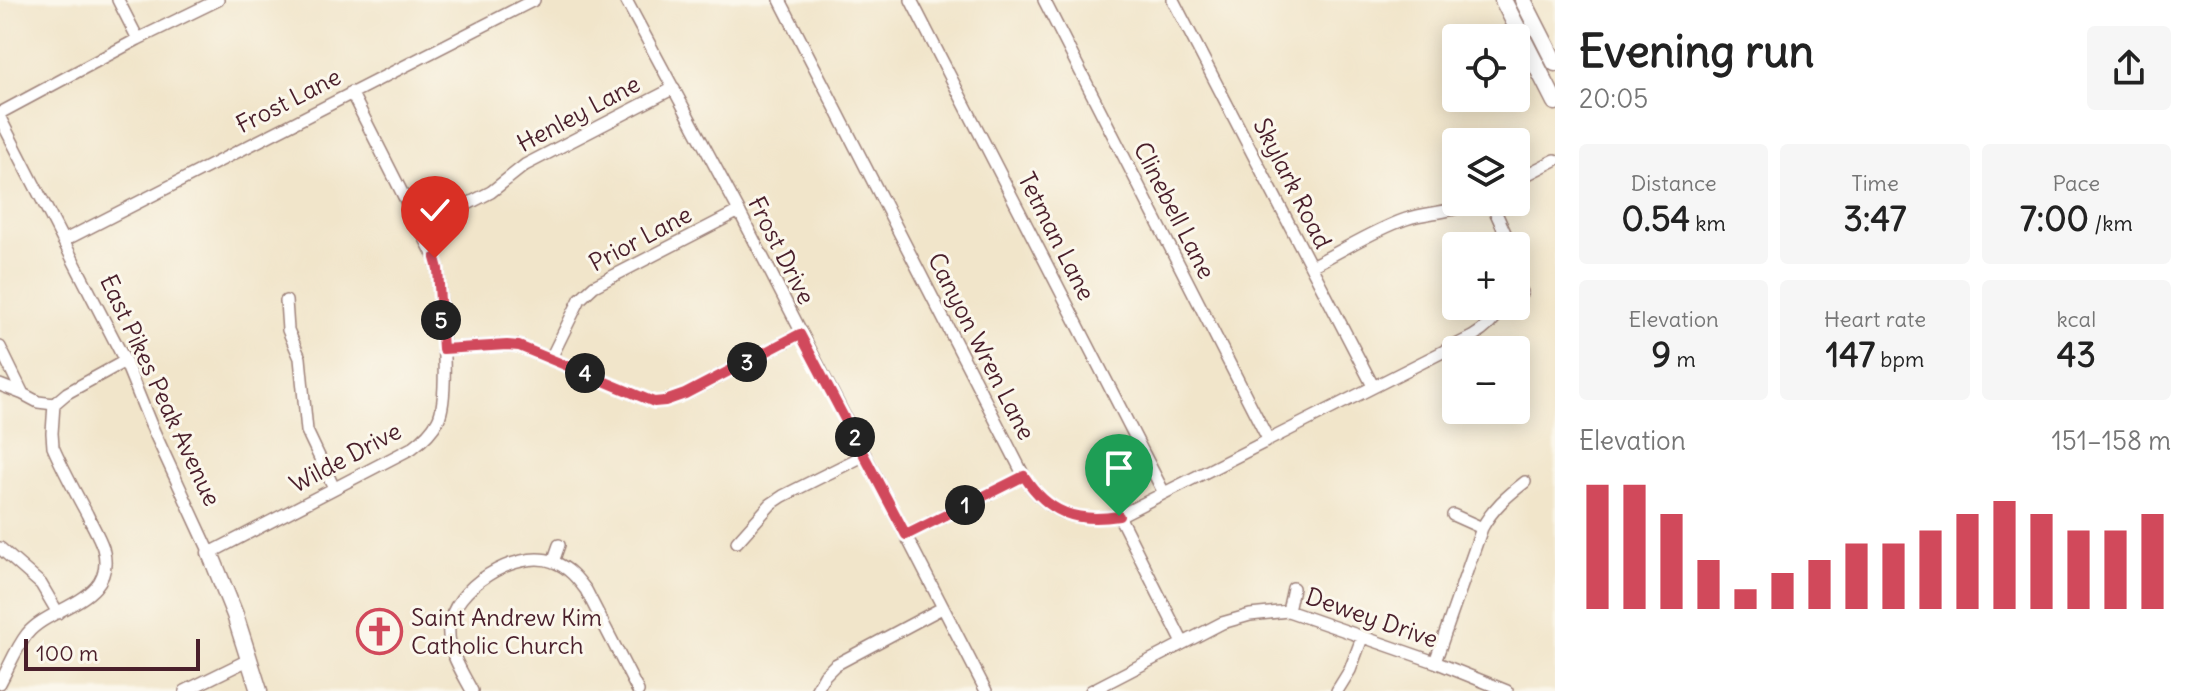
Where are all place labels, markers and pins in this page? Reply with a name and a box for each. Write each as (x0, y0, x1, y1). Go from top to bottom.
pin (401, 176, 469, 258)
pin: 5 (421, 300, 461, 340)
pin: 3 (727, 342, 767, 382)
pin: 4 (565, 353, 605, 393)
pin: 2 (835, 417, 875, 457)
pin (1085, 434, 1153, 516)
pin: 1 (945, 485, 985, 525)
place label: Saint Andrew Kim Catholic Church (411, 602, 602, 660)
church icon: Saint Andrew Kim Catholic Church (356, 607, 404, 655)

